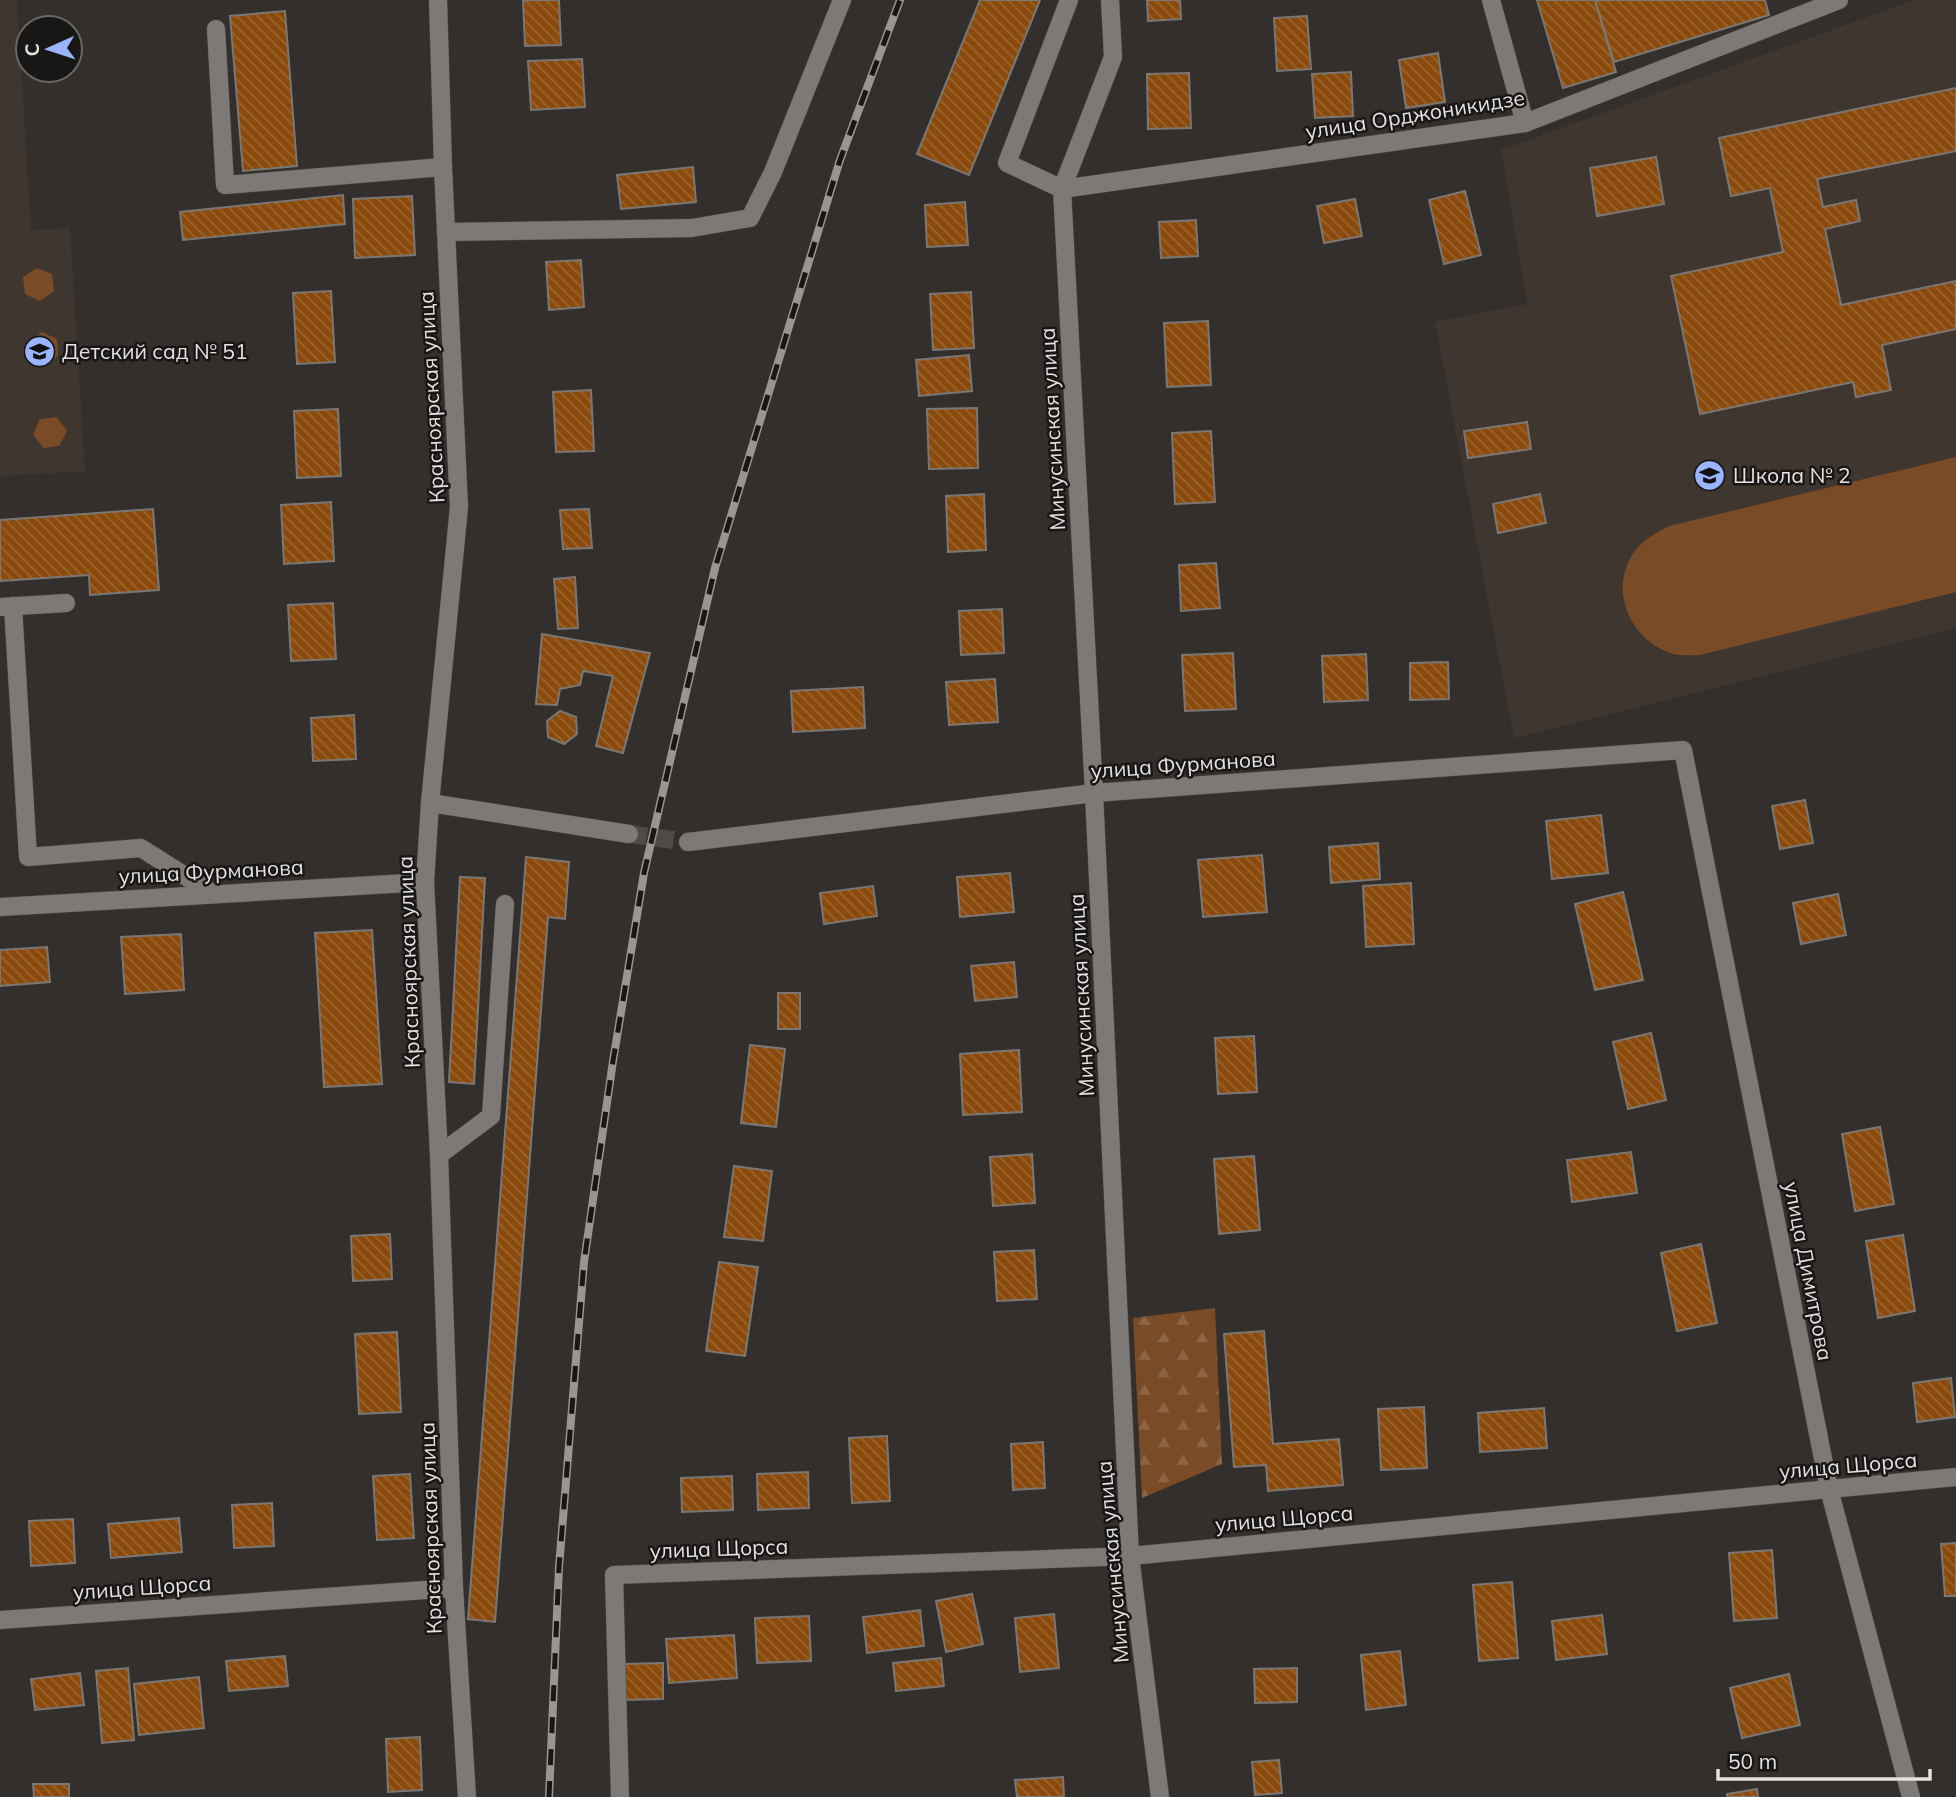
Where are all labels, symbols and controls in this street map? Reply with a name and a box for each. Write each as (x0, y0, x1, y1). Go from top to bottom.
north arrow (14, 14, 84, 84)
text: С (20, 43, 44, 57)
street label: улица Орджоникидзе (1304, 84, 1526, 144)
street label: Красноярская улица (412, 290, 450, 504)
street label: Минусинская улица (1034, 327, 1070, 531)
school or university icon: Детский сад № 51 (22, 334, 56, 368)
place label: Детский сад № 51 (62, 338, 248, 364)
school or university icon: Школа № 2 (1693, 458, 1727, 492)
place label: Школа № 2 (1733, 462, 1851, 488)
street label: улица Фурманова (1090, 745, 1276, 783)
street label: улица Фурманова (118, 853, 304, 889)
street label: Красноярская улица (391, 856, 425, 1068)
street label: Минусинская улица (1063, 893, 1099, 1097)
street label: улица Димитрова (1779, 1179, 1839, 1363)
street label: Красноярская улица (413, 1422, 447, 1634)
street label: улица Щорса (1778, 1446, 1918, 1484)
street label: Минусинская улица (1090, 1460, 1134, 1664)
street label: улица Щорса (1214, 1499, 1354, 1537)
street label: улица Щорса (649, 1533, 789, 1563)
street label: улица Щорса (72, 1569, 212, 1605)
scale bar (1718, 1738, 1930, 1782)
text: 50 m (1728, 1748, 1777, 1774)

